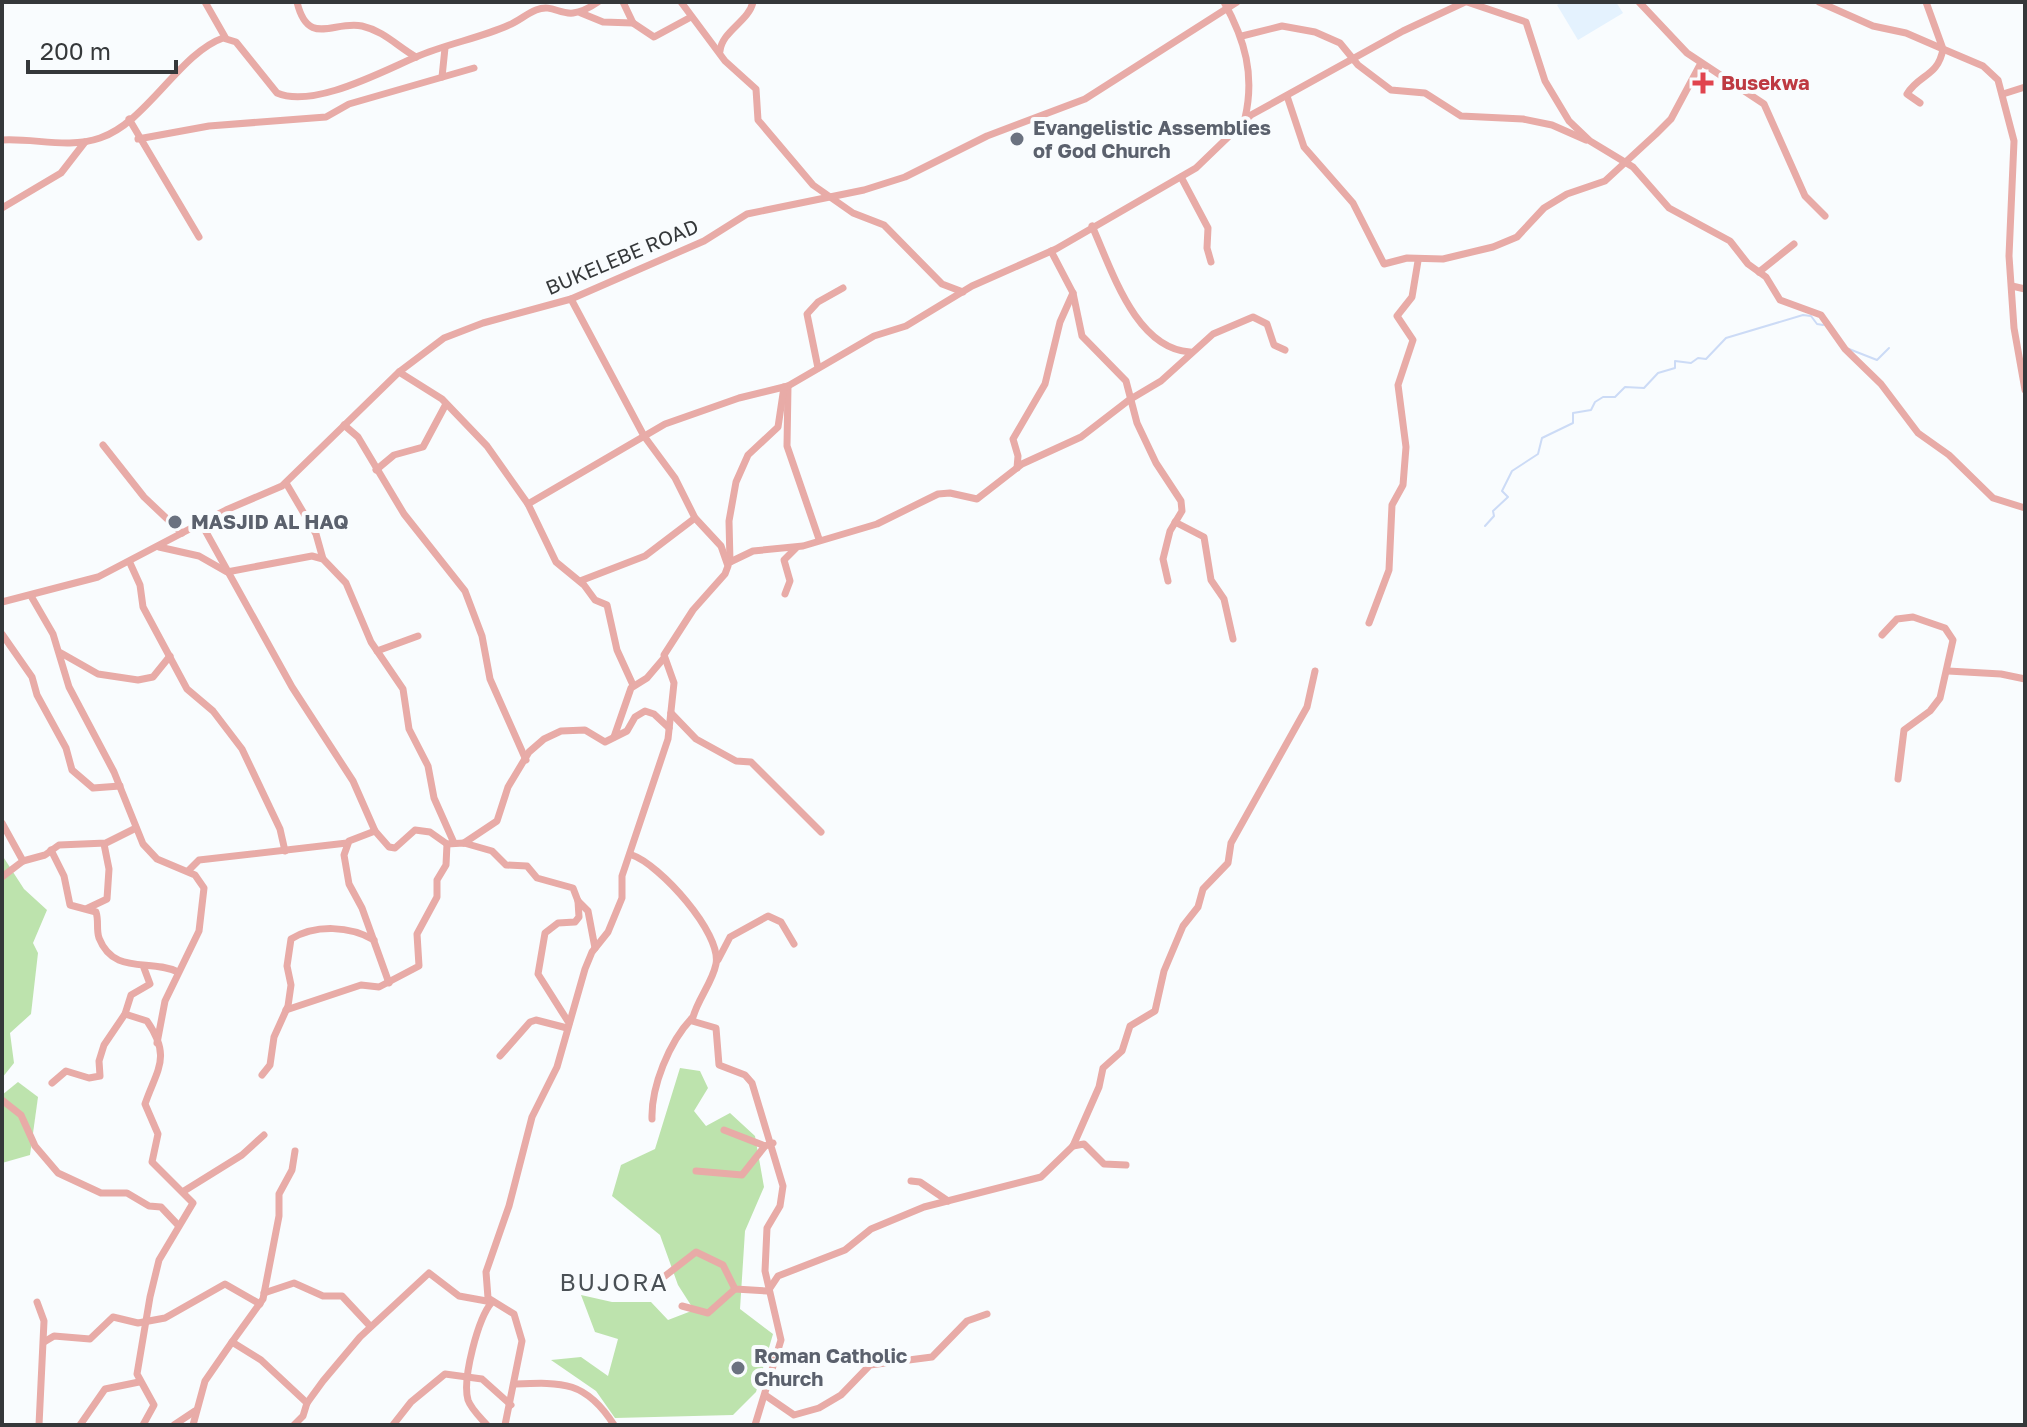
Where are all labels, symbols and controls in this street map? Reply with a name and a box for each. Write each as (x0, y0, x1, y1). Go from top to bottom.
scale bar (28, 24, 176, 74)
text: 200 m (40, 36, 111, 65)
place label: Busekwa (1721, 70, 1810, 94)
marker: Busekwa (1692, 72, 1714, 94)
place label: Evangelistic Assemblies of God Church (1033, 115, 1271, 162)
marker: Evangelistic Assemblies of God Church (1008, 130, 1026, 148)
street label: BUKELEBE ROAD (542, 213, 702, 299)
place label: MASJID AL HAQ (191, 509, 349, 533)
marker: MASJID AL HAQ (166, 513, 184, 531)
district label: BUJORA (559, 1267, 669, 1296)
place label: Roman Catholic Church (754, 1343, 907, 1390)
marker: Roman Catholic Church (729, 1359, 747, 1377)

